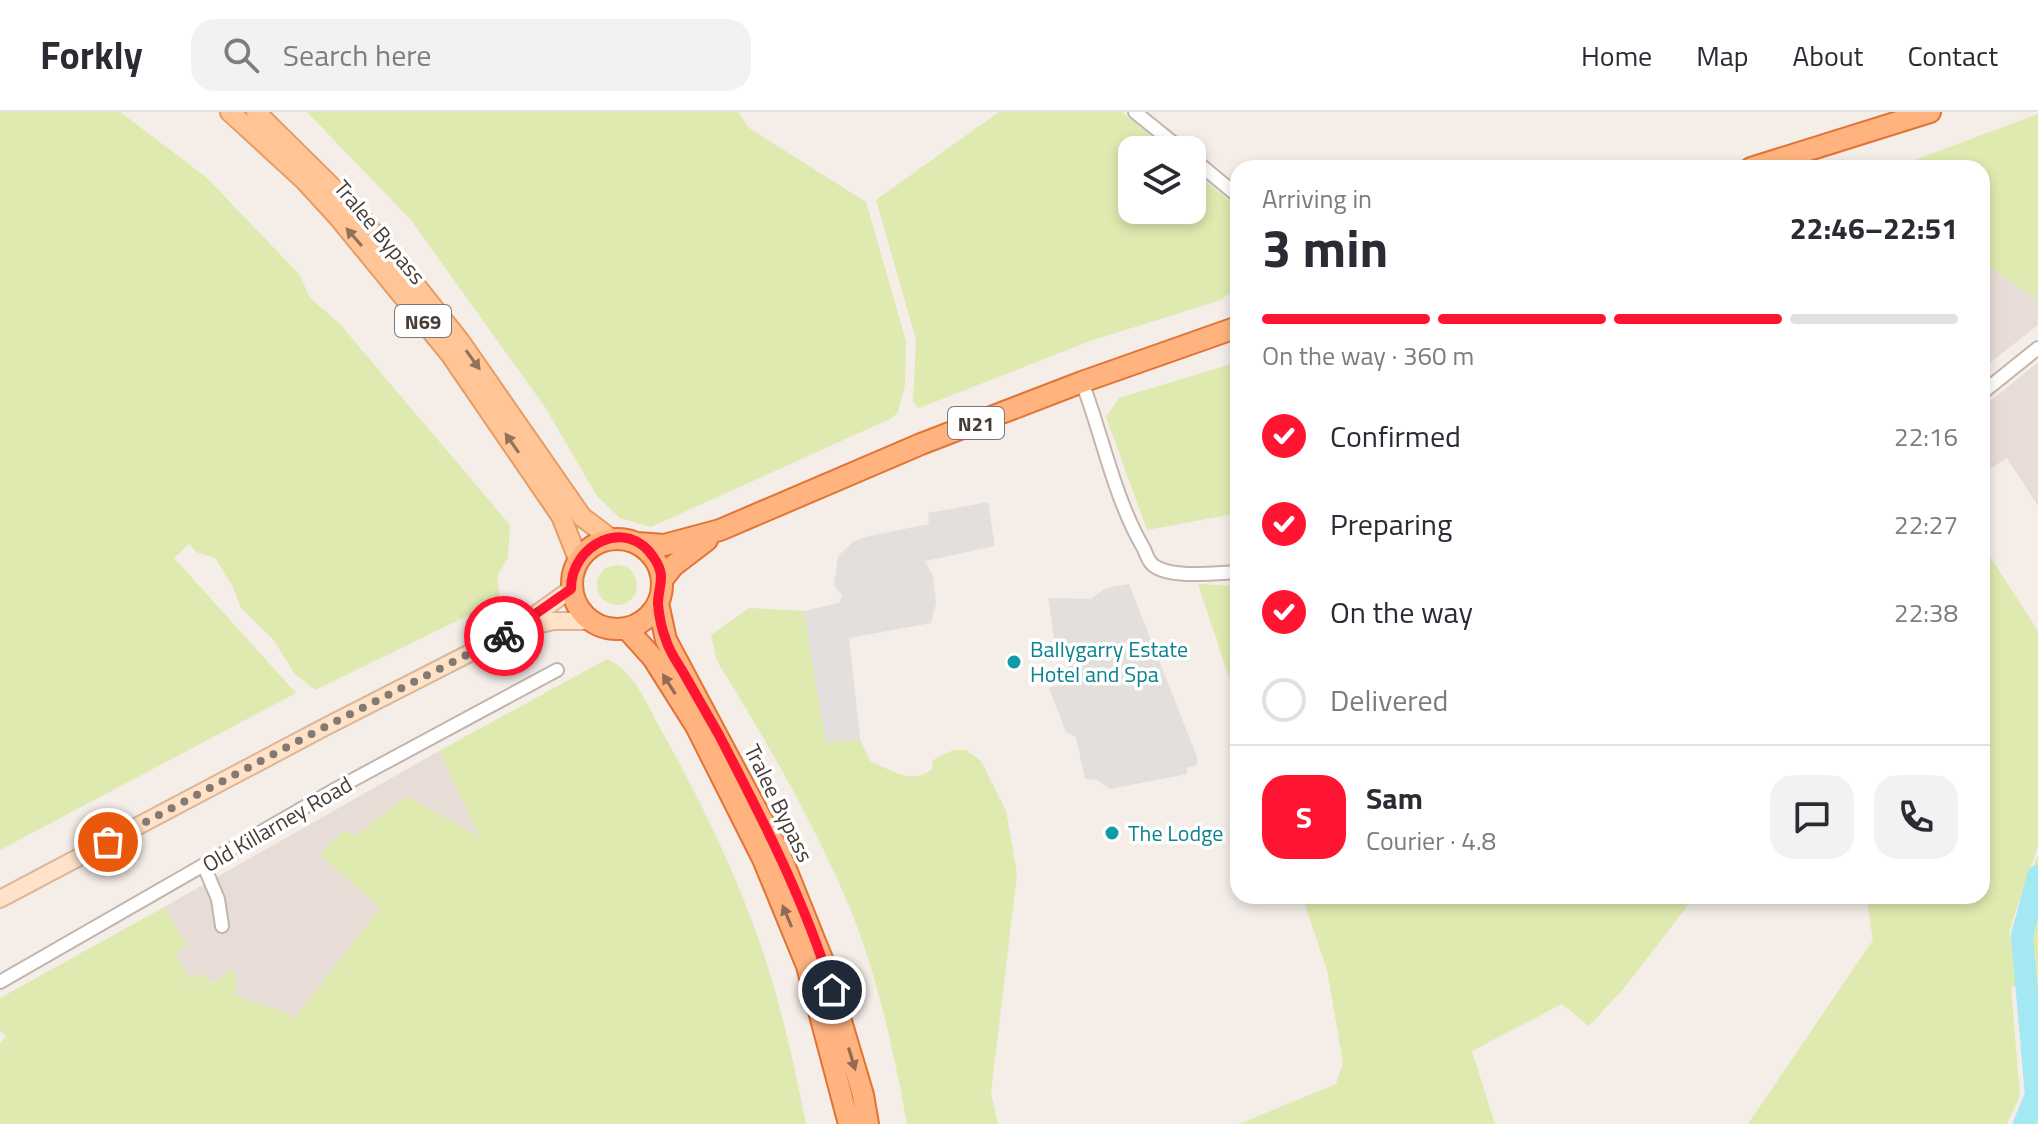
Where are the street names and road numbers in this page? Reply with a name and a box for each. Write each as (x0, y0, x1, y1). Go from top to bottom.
street label: Tralee Bypass (326, 172, 434, 292)
road number: N69 (395, 305, 451, 337)
road number: N21 (948, 407, 1004, 439)
street label: Tralee Bypass (736, 738, 822, 868)
street label: Old Killarney Road (196, 767, 358, 881)

